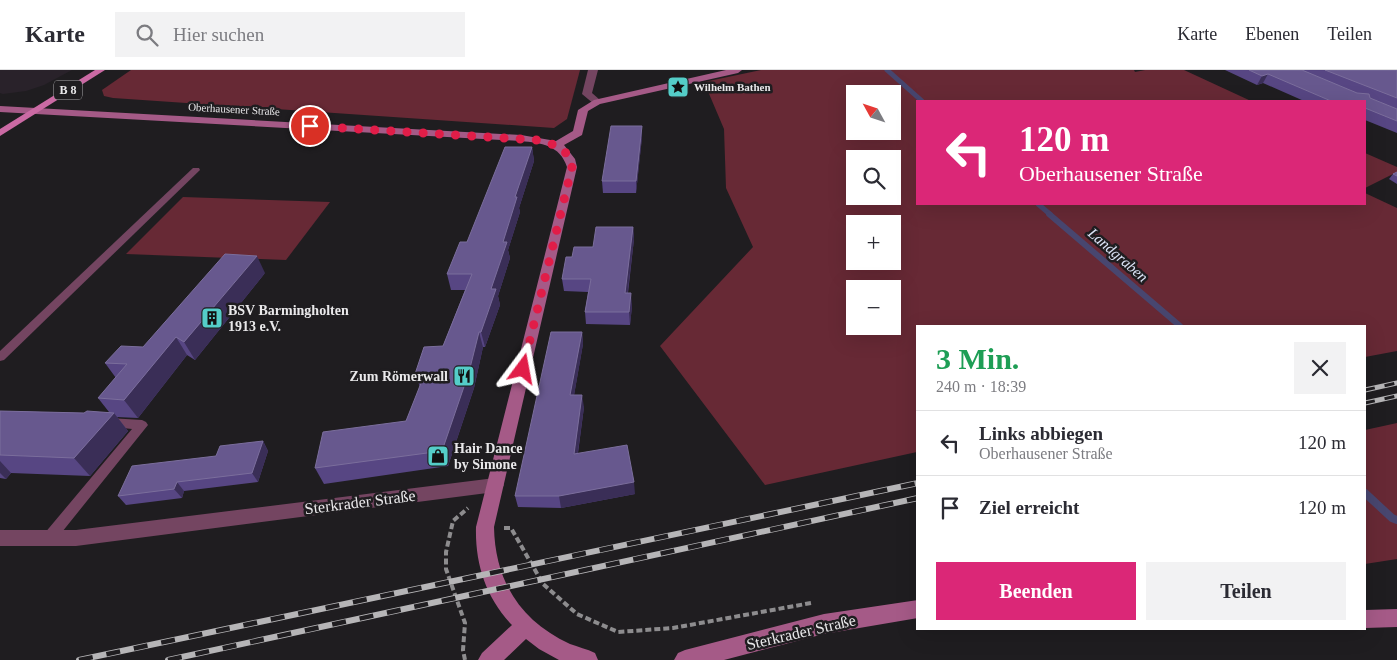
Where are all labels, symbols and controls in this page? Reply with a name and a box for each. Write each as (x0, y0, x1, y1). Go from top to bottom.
search box (115, 12, 465, 57)
text: Karte (25, 21, 85, 47)
icon: search (133, 21, 161, 49)
text: Hier suchen (173, 24, 264, 45)
text: Karte (1177, 24, 1217, 44)
text: Ebenen (1245, 24, 1299, 44)
text: Teilen (1327, 24, 1372, 44)
place icon: Wilhelm Bathen (666, 75, 690, 99)
road number: B 8 (54, 80, 82, 100)
place label: Wilhelm Bathen (694, 81, 771, 93)
north arrow (846, 85, 901, 140)
map controls (846, 85, 901, 335)
street label: Oberhausener Straße (188, 101, 280, 117)
pin (289, 105, 331, 147)
icon: arrive (296, 112, 324, 140)
icon: left (936, 120, 1001, 185)
text: 120 m (1019, 120, 1109, 159)
button: search (846, 150, 901, 205)
text: Oberhausener Straße (1019, 161, 1203, 186)
button: + (846, 215, 901, 270)
water label: Landgraben (1084, 224, 1151, 285)
button: − (846, 280, 901, 335)
place label: BSV Barmingholten 1913 e.V. (228, 303, 349, 334)
building icon: BSV Barmingholten 1913 e.V. (200, 306, 224, 330)
position arrow (496, 342, 548, 394)
text: 3 Min. (936, 342, 1019, 375)
button: close (1294, 342, 1346, 394)
restaurant icon: Zum Römerwall (452, 364, 476, 388)
place label: Zum Römerwall (350, 369, 448, 384)
text: 240 m · 18:39 (936, 378, 1026, 395)
text: Links abbiegen (979, 423, 1103, 444)
icon: left (936, 429, 964, 457)
text: 120 m (1298, 432, 1346, 453)
place label: Hair Dance by Simone (454, 441, 523, 472)
shop icon: Hair Dance by Simone (426, 444, 450, 468)
text: Oberhausener Straße (979, 445, 1113, 462)
street label: Sterkrader Straße (304, 487, 416, 517)
icon: arrive (936, 494, 964, 522)
text: Ziel erreicht (979, 497, 1079, 518)
text: 120 m (1298, 497, 1346, 518)
button: Beenden (936, 562, 1136, 620)
button: Teilen (1146, 562, 1346, 620)
street label: Sterkrader Straße (745, 611, 857, 653)

